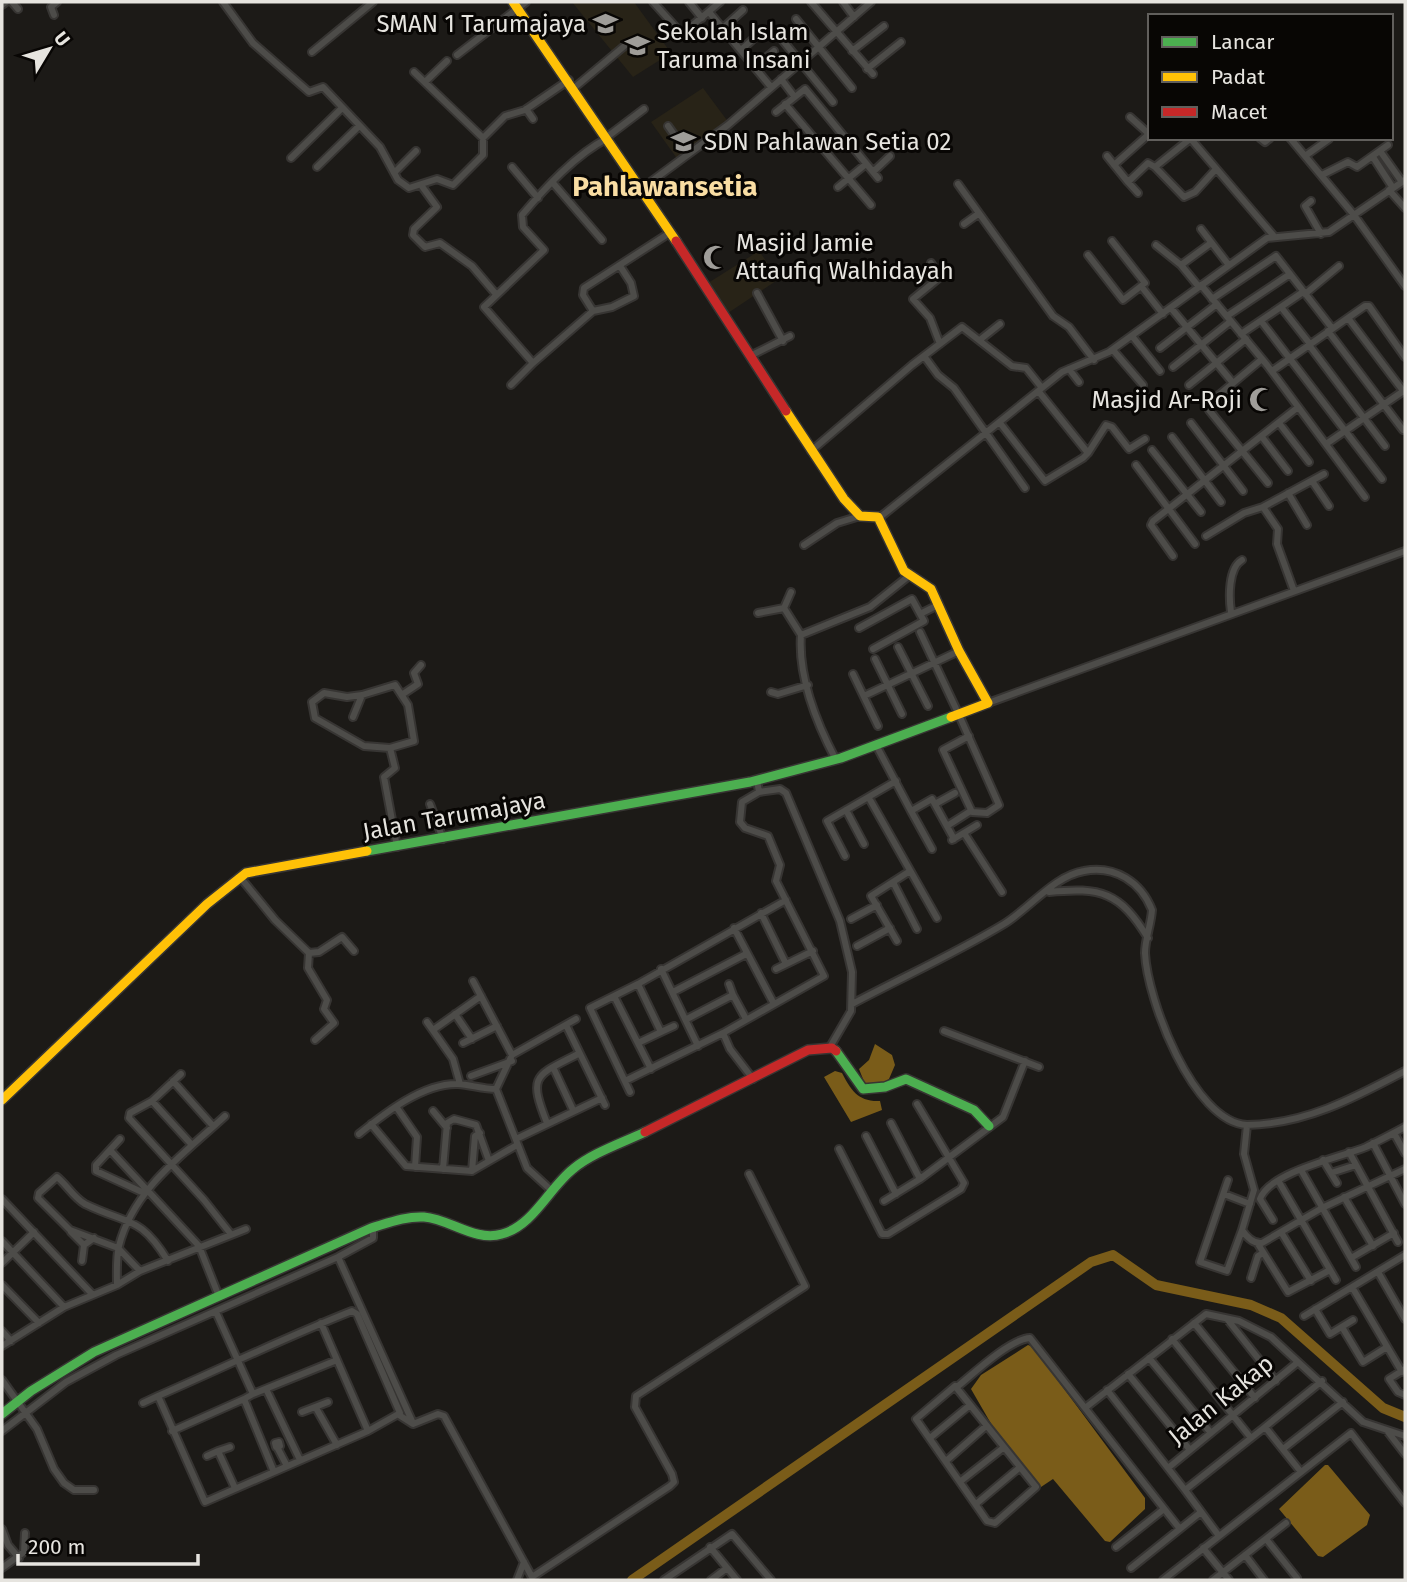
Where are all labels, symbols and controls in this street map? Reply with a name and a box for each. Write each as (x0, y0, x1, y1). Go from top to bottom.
place label: SMAN 1 Tarumajaya (376, 10, 586, 38)
school or university icon: SMAN 1 Tarumajaya (592, 10, 620, 38)
north arrow (14, 14, 84, 84)
legend (1148, 14, 1393, 140)
place label: Sekolah Islam Taruma Insani (657, 18, 810, 74)
text: U (49, 27, 75, 51)
text: Lancar (1211, 29, 1274, 55)
school or university icon: Sekolah Islam Taruma Insani (623, 32, 651, 60)
text: Padat (1211, 64, 1265, 90)
text: Macet (1211, 99, 1268, 125)
school or university icon: SDN Pahlawan Setia 02 (670, 128, 698, 156)
place label: SDN Pahlawan Setia 02 (704, 128, 951, 156)
district label: Pahlawansetia (572, 170, 758, 203)
place label: Masjid Jamie Attaufiq Walhidayah (736, 229, 954, 285)
mosque icon: Masjid Jamie Attaufiq Walhidayah (702, 243, 730, 271)
place label: Masjid Ar-Roji (1092, 386, 1242, 414)
mosque icon: Masjid Ar-Roji (1248, 386, 1276, 414)
street label: Jalan Tarumajaya (360, 786, 548, 846)
street label: Jalan Kakap (1163, 1349, 1279, 1451)
scale bar (18, 1522, 198, 1566)
text: 200 m (28, 1534, 85, 1560)

